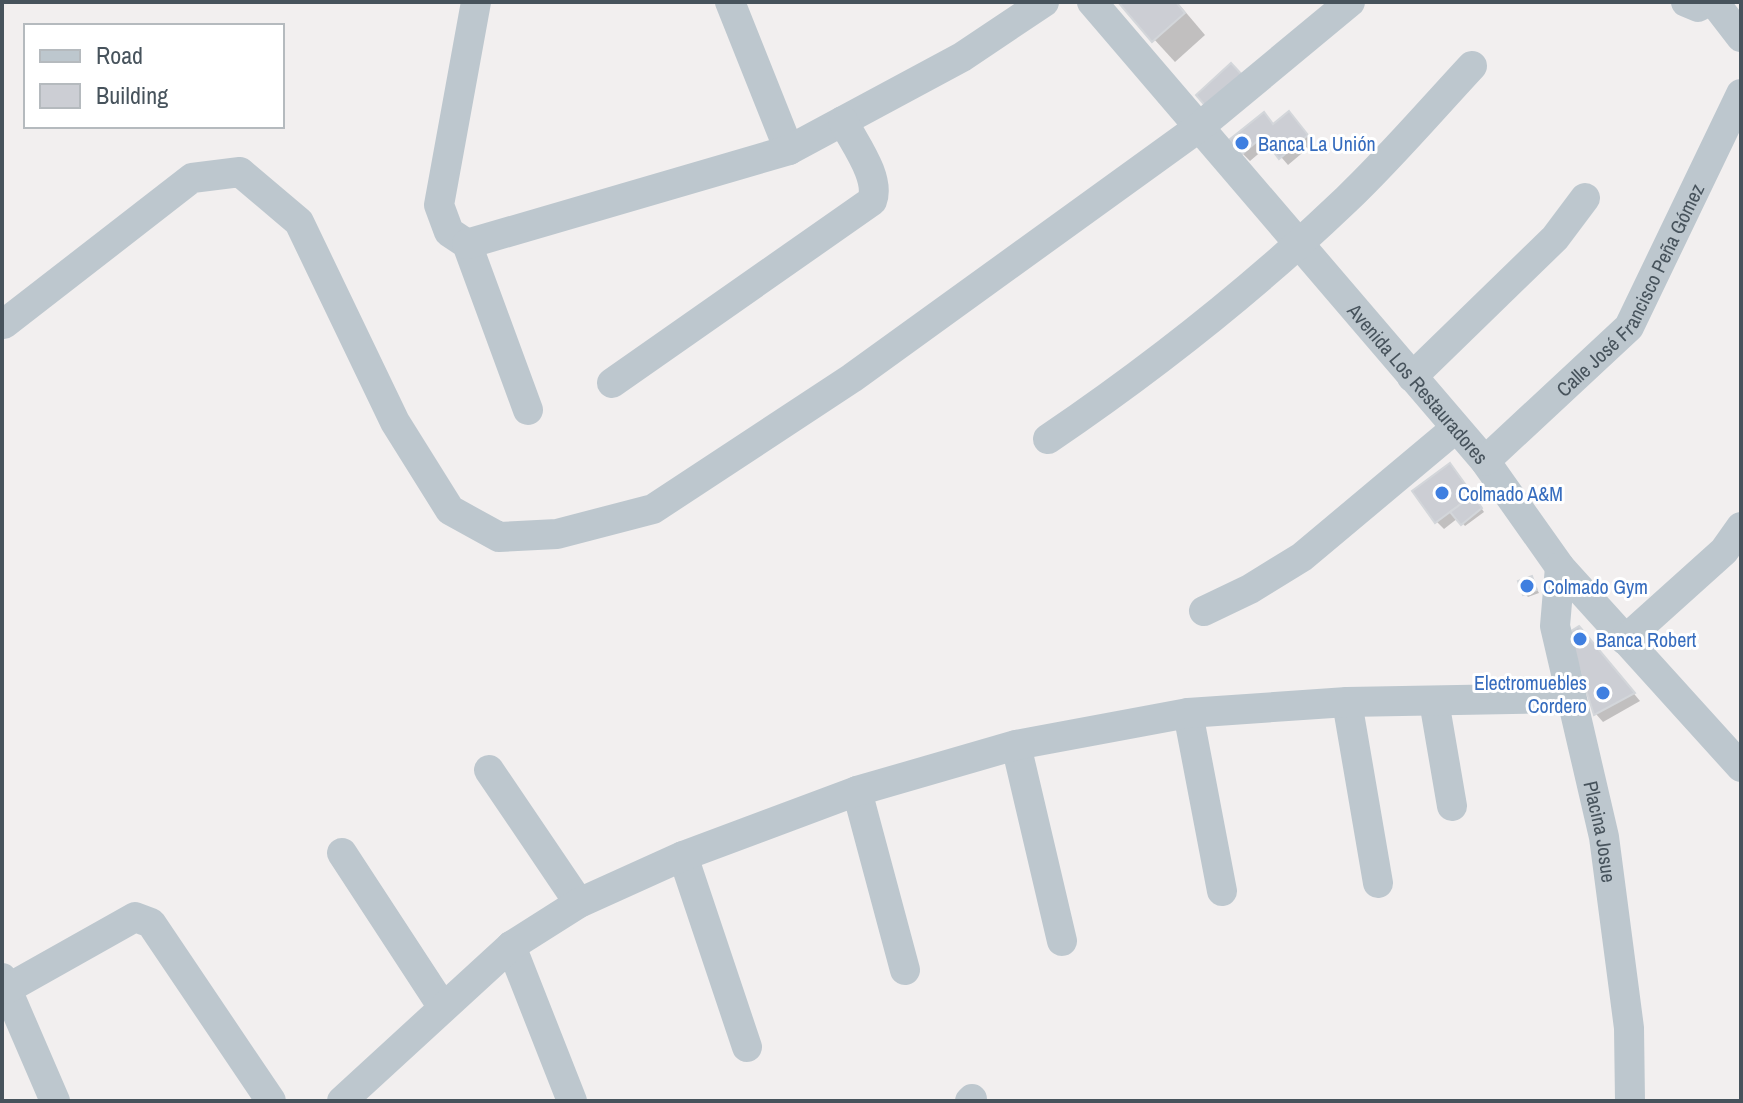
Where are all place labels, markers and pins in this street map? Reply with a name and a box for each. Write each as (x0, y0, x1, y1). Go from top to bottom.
place label: Banca La Unión (1258, 130, 1376, 157)
marker: Banca La Unión (1233, 134, 1251, 152)
place label: Colmado A&M (1458, 480, 1563, 507)
marker: Colmado A&M (1433, 484, 1451, 502)
place label: Colmado Gym (1543, 573, 1648, 600)
marker: Colmado Gym (1518, 577, 1536, 595)
place label: Banca Robert (1596, 626, 1697, 653)
marker: Banca Robert (1571, 630, 1589, 648)
place label: Electromuebles Cordero (1474, 669, 1587, 719)
marker: Electromuebles Cordero (1594, 684, 1612, 702)

